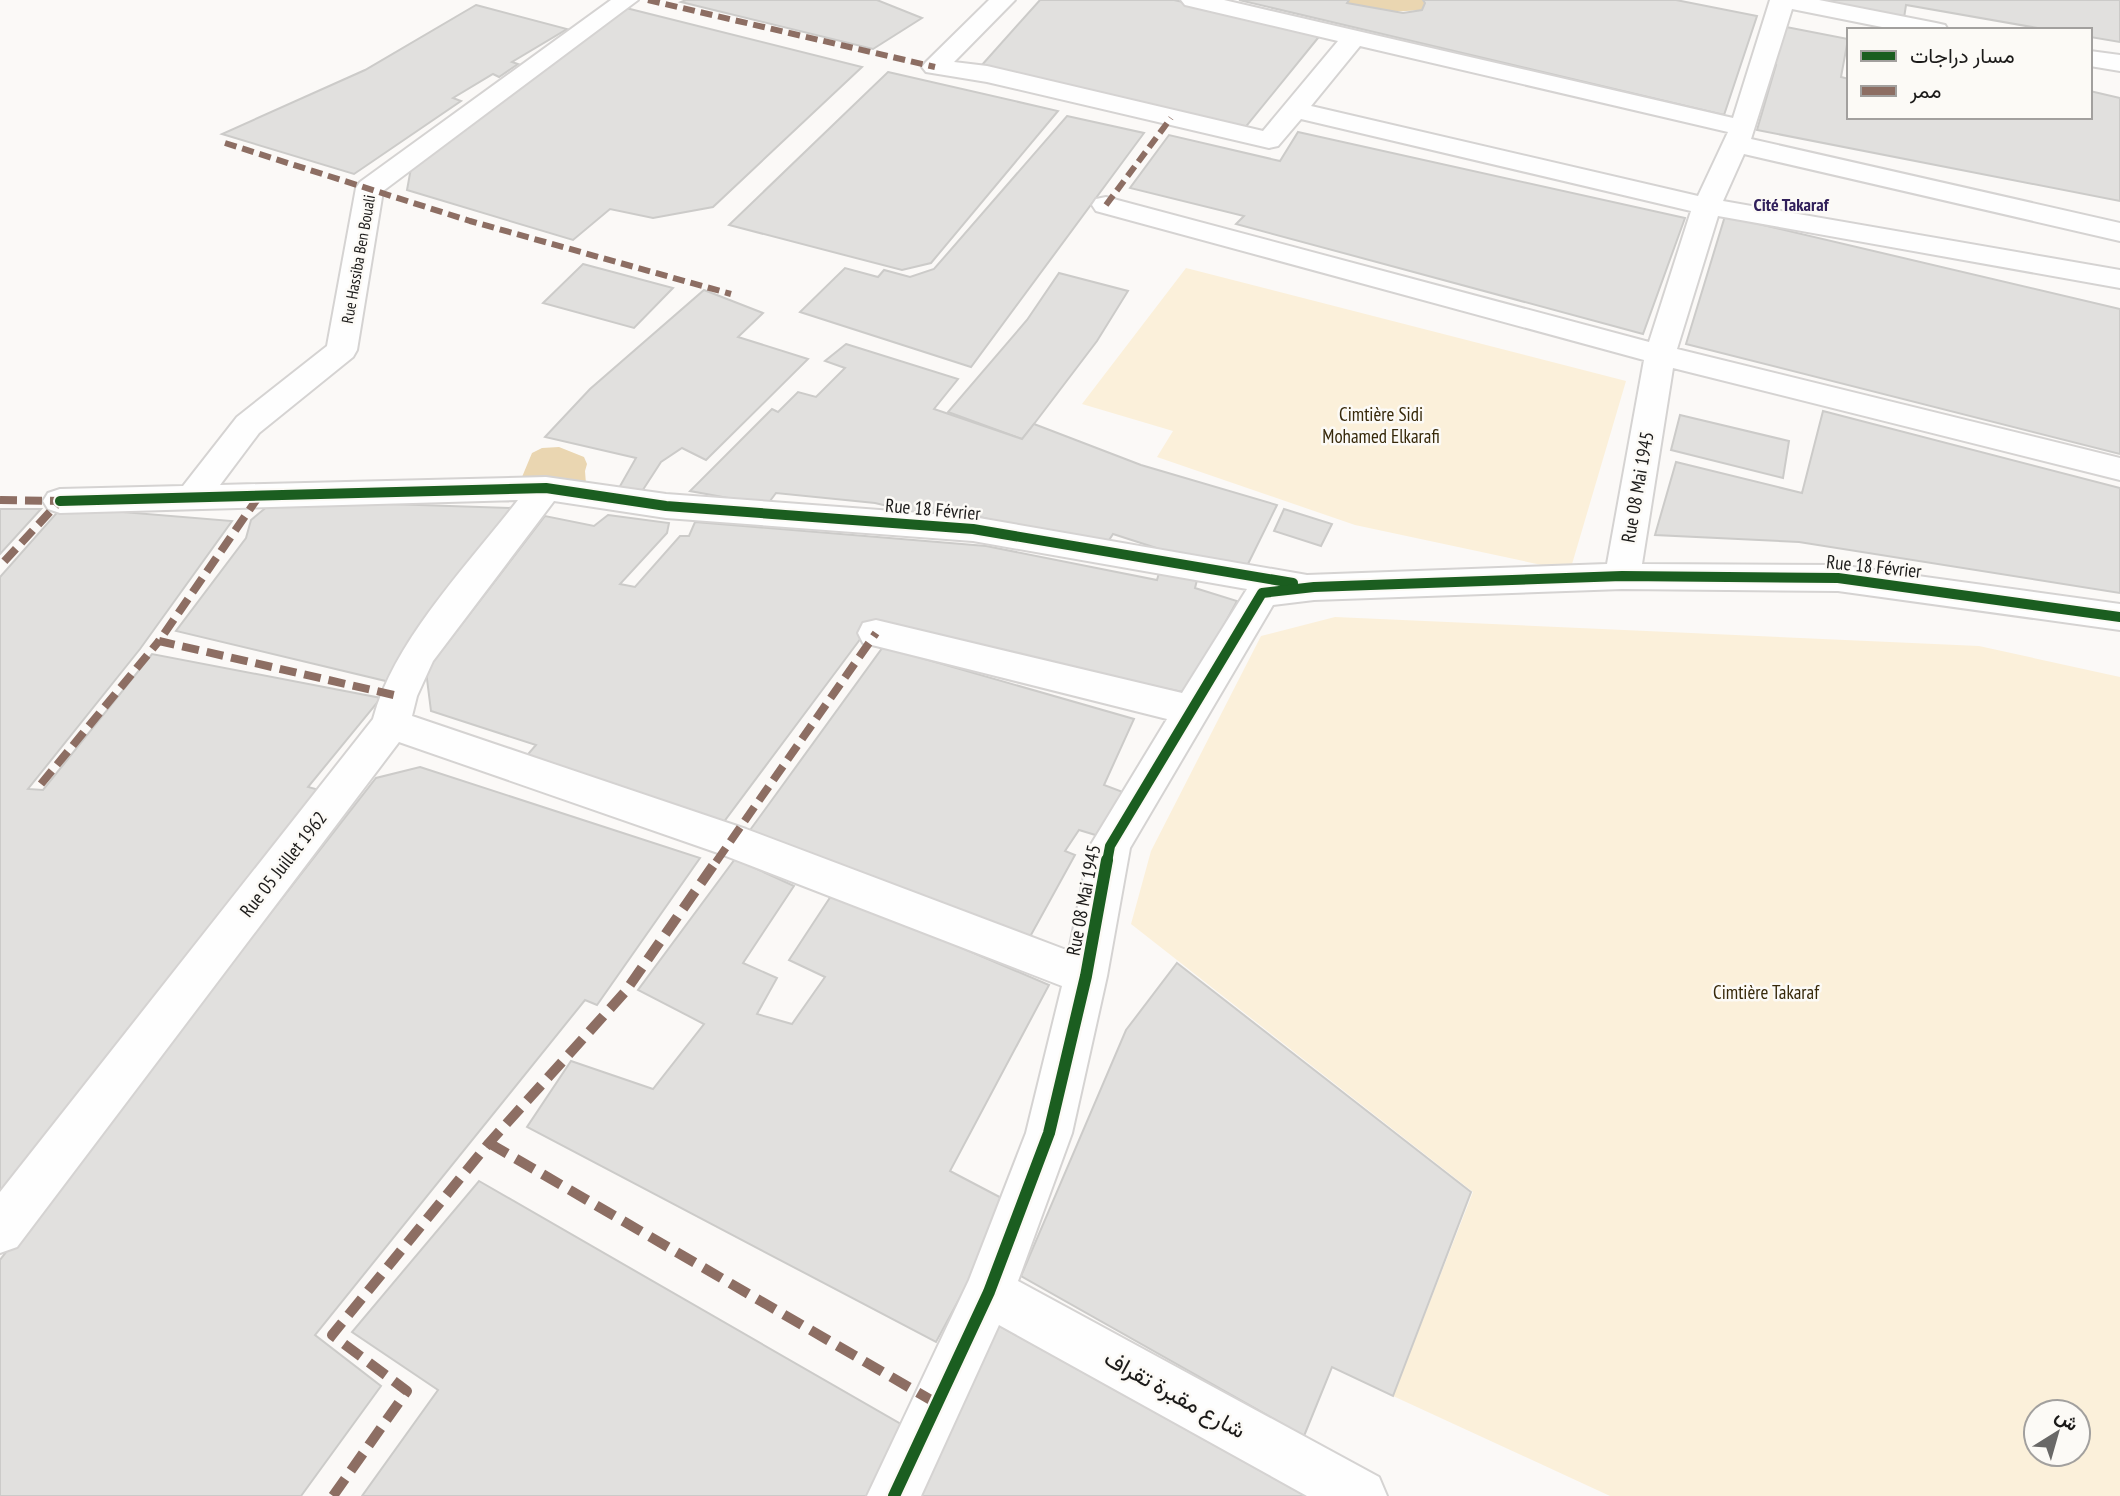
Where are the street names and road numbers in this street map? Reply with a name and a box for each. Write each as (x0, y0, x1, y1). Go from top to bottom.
street label: Rue Hassiba Ben Bouali (337, 193, 379, 325)
street label: Rue 08 Mai 1945 (1615, 430, 1659, 544)
street label: Rue 18 Février (884, 493, 982, 525)
street label: Rue 18 Février (1825, 549, 1924, 583)
street label: Rue 05 Juillet 1962 (234, 806, 332, 922)
street label: Rue 08 Mai 1945 (1060, 843, 1106, 957)
street label: شارع مقبرة تقراف (1099, 1343, 1251, 1446)

